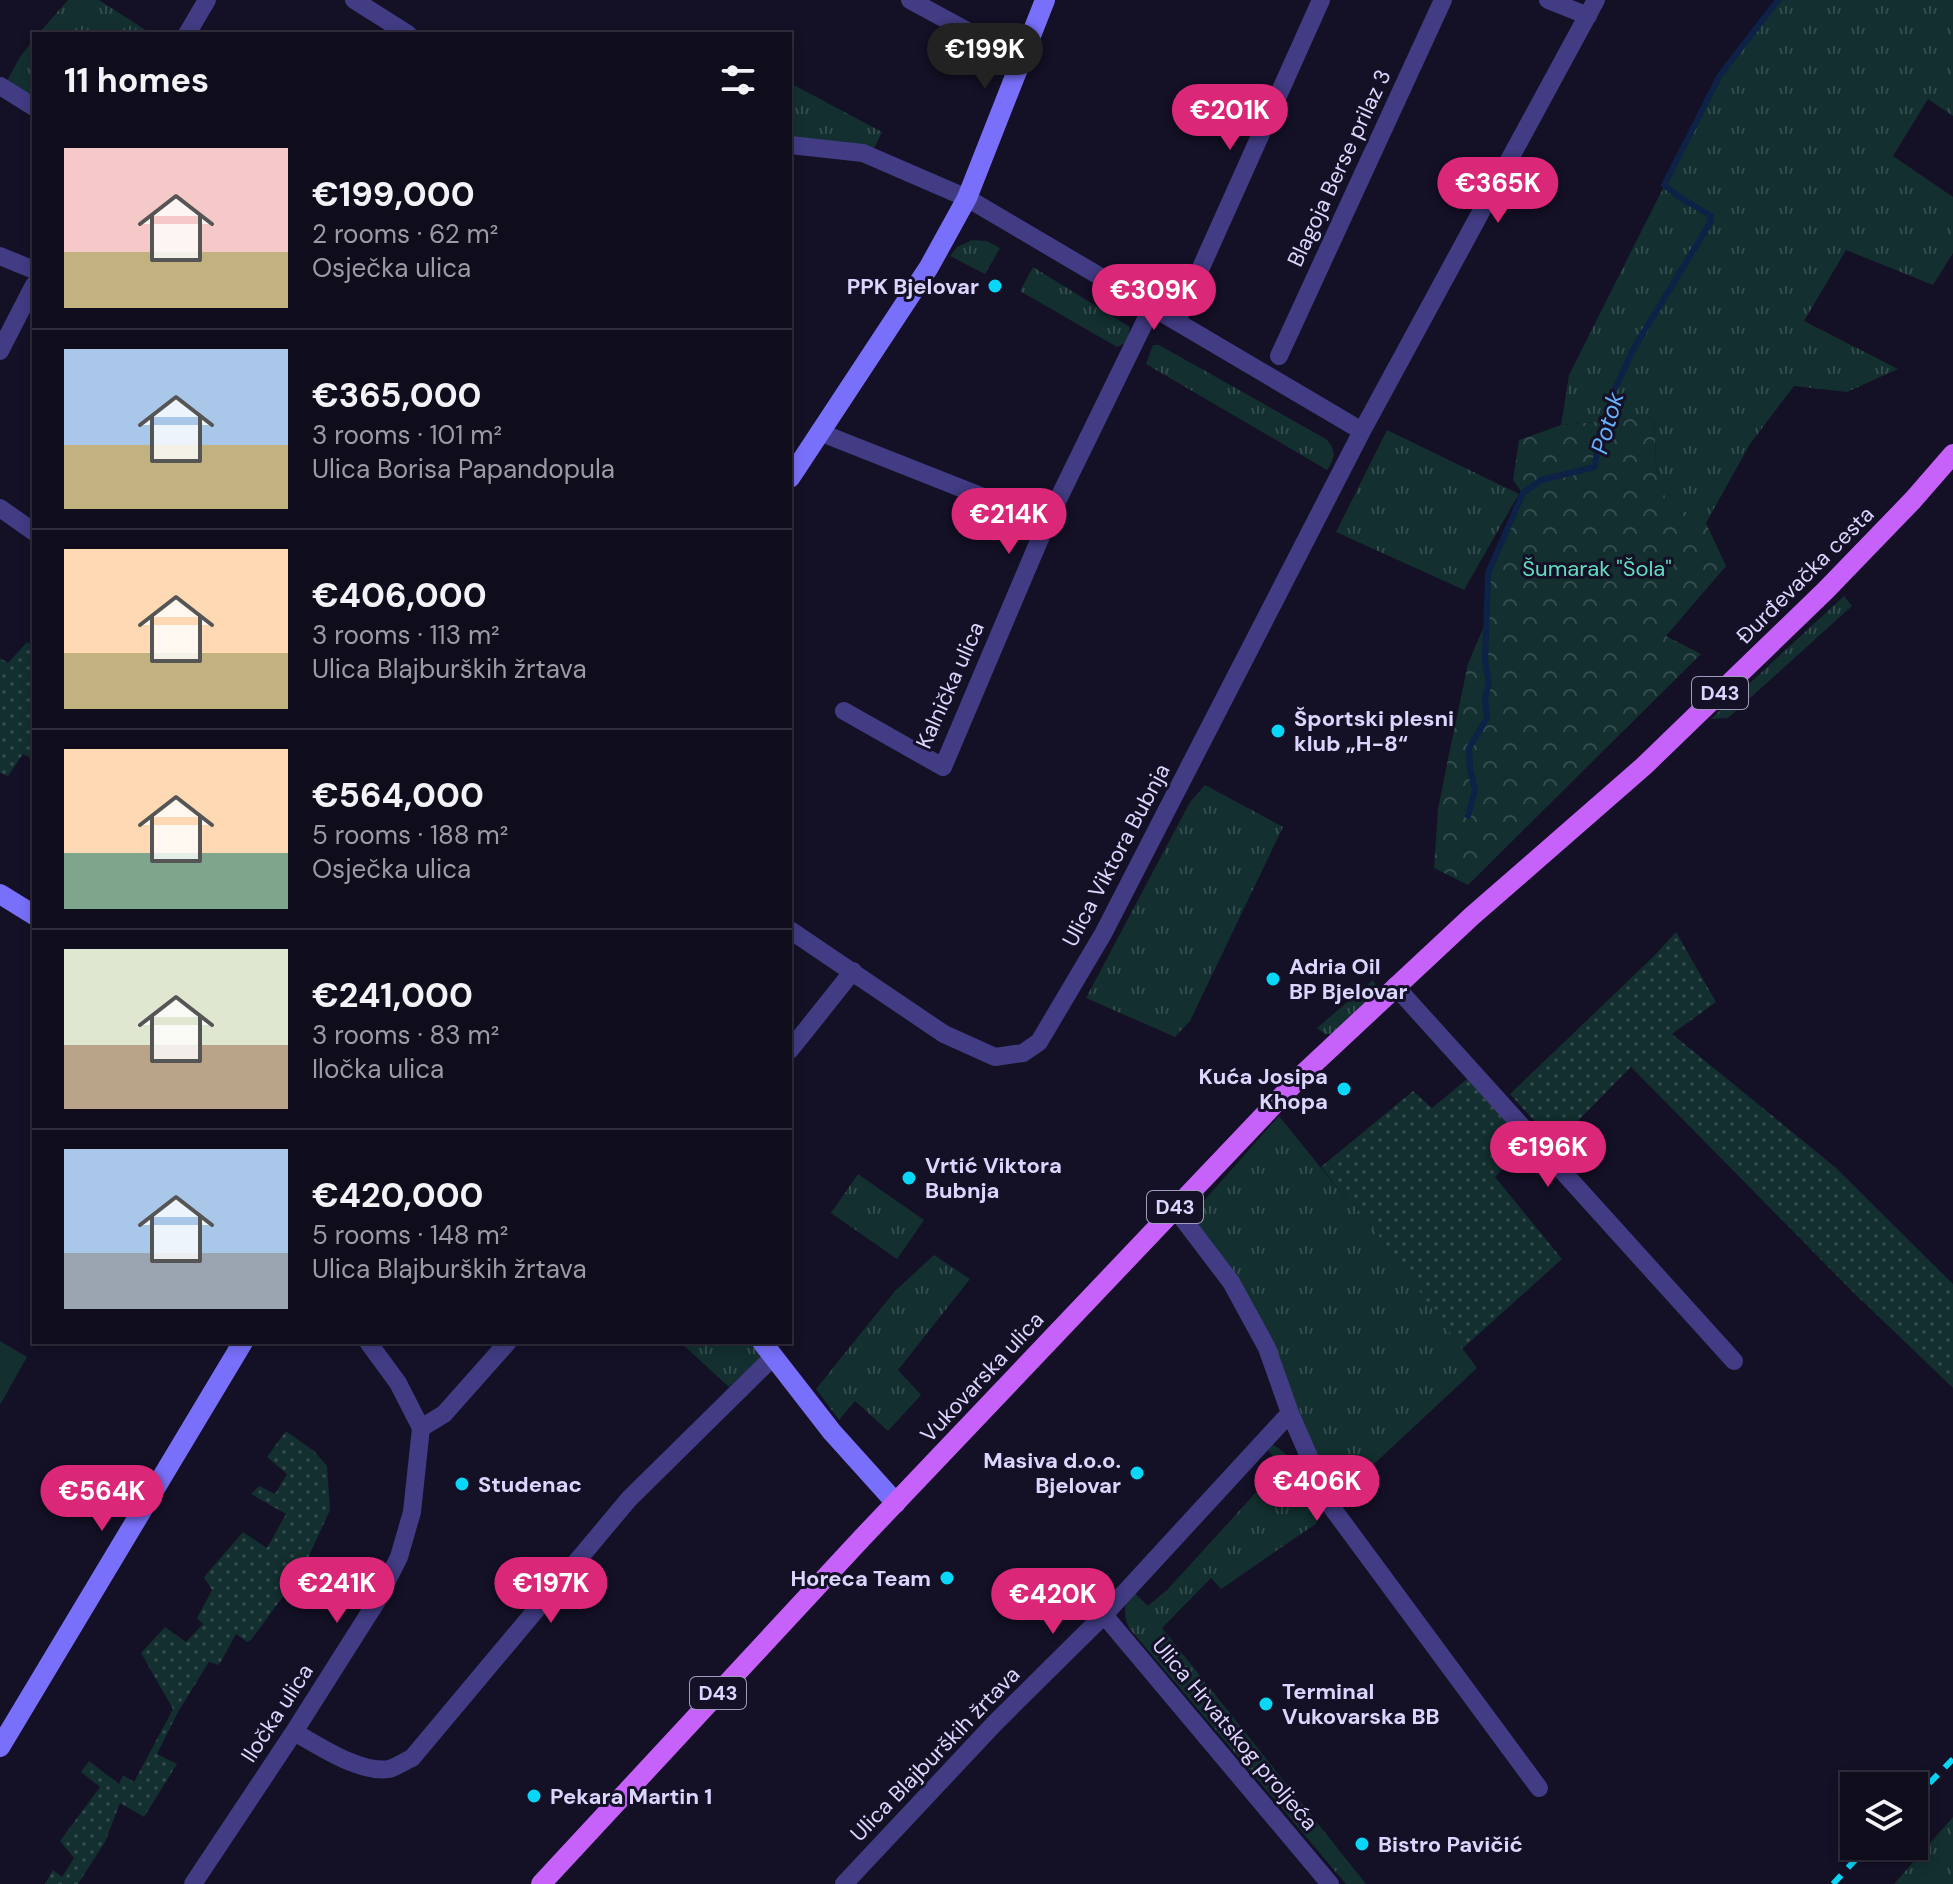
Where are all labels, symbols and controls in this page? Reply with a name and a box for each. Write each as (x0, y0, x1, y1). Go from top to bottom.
pin: €199K (929, 23, 1041, 91)
text: €199K (945, 32, 1025, 66)
text: 11 homes (64, 58, 209, 103)
icon: filters (716, 58, 760, 102)
street label: Blagoja Berse prilaz 3 (1281, 65, 1397, 271)
pin: €201K (1174, 84, 1286, 152)
text: €201K (1190, 93, 1270, 127)
pin: €365K (1442, 157, 1554, 225)
text: €365K (1455, 166, 1541, 200)
text: €199,000 (312, 172, 475, 217)
icon: home (128, 180, 224, 276)
text: 2 rooms · 62 m² (312, 217, 498, 251)
text: Osječka ulica (312, 251, 471, 285)
pin: €309K (1098, 264, 1210, 332)
place label: PPK Bjelovar (847, 272, 979, 301)
text: €309K (1110, 273, 1198, 307)
marker: PPK Bjelovar (986, 277, 1004, 295)
text: €365,000 (312, 373, 482, 418)
icon: home (128, 381, 224, 477)
water label: Potok (1583, 388, 1631, 458)
text: 3 rooms · 101 m² (312, 418, 502, 452)
text: Ulica Borisa Papandopula (312, 452, 615, 486)
pin: €214K (953, 488, 1065, 556)
text: €214K (970, 497, 1048, 531)
street label: Đurđevačka cesta (1730, 500, 1880, 650)
park label: Šumarak "Šola" (1522, 554, 1672, 583)
text: €406,000 (312, 573, 487, 618)
icon: home (128, 581, 224, 677)
street label: Kalnička ulica (909, 617, 991, 753)
text: 3 rooms · 113 m² (312, 618, 500, 652)
text: Ulica Blajburških žrtava (312, 652, 587, 686)
road number: D43 (1692, 677, 1748, 709)
place label: Športski plesni klub „H-8“ (1294, 704, 1454, 758)
marker: Športski plesni klub „H-8“ (1269, 722, 1287, 740)
street label: Ulica Viktora Bubnja (1056, 759, 1176, 951)
text: €564,000 (312, 773, 484, 818)
icon: home (128, 781, 224, 877)
text: 5 rooms · 188 m² (312, 818, 508, 852)
text: Osječka ulica (312, 852, 471, 886)
place label: Adria Oil BP Bjelovar (1289, 952, 1407, 1006)
marker: Adria Oil BP Bjelovar (1264, 970, 1282, 988)
text: €241,000 (312, 973, 473, 1018)
icon: home (128, 981, 224, 1077)
text: 3 rooms · 83 m² (312, 1018, 499, 1052)
text: Iločka ulica (312, 1052, 444, 1086)
place label: Kuća Josipa Khopa (1198, 1062, 1328, 1116)
marker: Kuća Josipa Khopa (1335, 1080, 1353, 1098)
pin: €196K (1492, 1121, 1604, 1189)
text: €196K (1508, 1130, 1588, 1164)
place label: Vrtić Viktora Bubnja (925, 1151, 1062, 1205)
marker: Vrtić Viktora Bubnja (900, 1169, 918, 1187)
text: €420,000 (312, 1173, 484, 1218)
icon: home (128, 1181, 224, 1277)
road number: D43 (1147, 1191, 1203, 1223)
text: 5 rooms · 148 m² (312, 1218, 508, 1252)
text: Ulica Blajburških žrtava (312, 1252, 587, 1286)
street label: Vukovarska ulica (914, 1306, 1050, 1448)
place label: Masiva d.o.o. Bjelovar (983, 1446, 1121, 1500)
pin: €406K (1261, 1455, 1373, 1523)
marker: Masiva d.o.o. Bjelovar (1128, 1464, 1146, 1482)
text: €406K (1272, 1464, 1362, 1498)
pin: €564K (46, 1465, 158, 1533)
place label: Studenac (478, 1470, 582, 1499)
text: €564K (58, 1474, 146, 1508)
marker: Studenac (453, 1475, 471, 1493)
pin: €241K (281, 1557, 393, 1625)
pin: €197K (495, 1557, 607, 1625)
place label: Horeca Team (790, 1564, 931, 1593)
text: €241K (298, 1566, 376, 1600)
text: €197K (512, 1566, 590, 1600)
pin: €420K (997, 1568, 1109, 1636)
marker: Horeca Team (938, 1569, 956, 1587)
text: €420K (1009, 1577, 1097, 1611)
street label: Ulica Hrvatskog proljeća (1146, 1631, 1324, 1837)
street label: Iločka ulica (234, 1658, 320, 1768)
street label: Ulica Blajburških žrtava (844, 1660, 1026, 1848)
road number: D43 (690, 1677, 746, 1709)
place label: Terminal Vukovarska BB (1282, 1677, 1439, 1731)
marker: Terminal Vukovarska BB (1257, 1695, 1275, 1713)
map controls (1840, 1772, 1928, 1860)
button: layers (1840, 1772, 1928, 1860)
place label: Pekara Martin 1 (550, 1782, 712, 1811)
marker: Pekara Martin 1 (525, 1787, 543, 1805)
place label: Bistro Pavičić (1378, 1830, 1523, 1859)
marker: Bistro Pavičić (1353, 1835, 1371, 1853)

